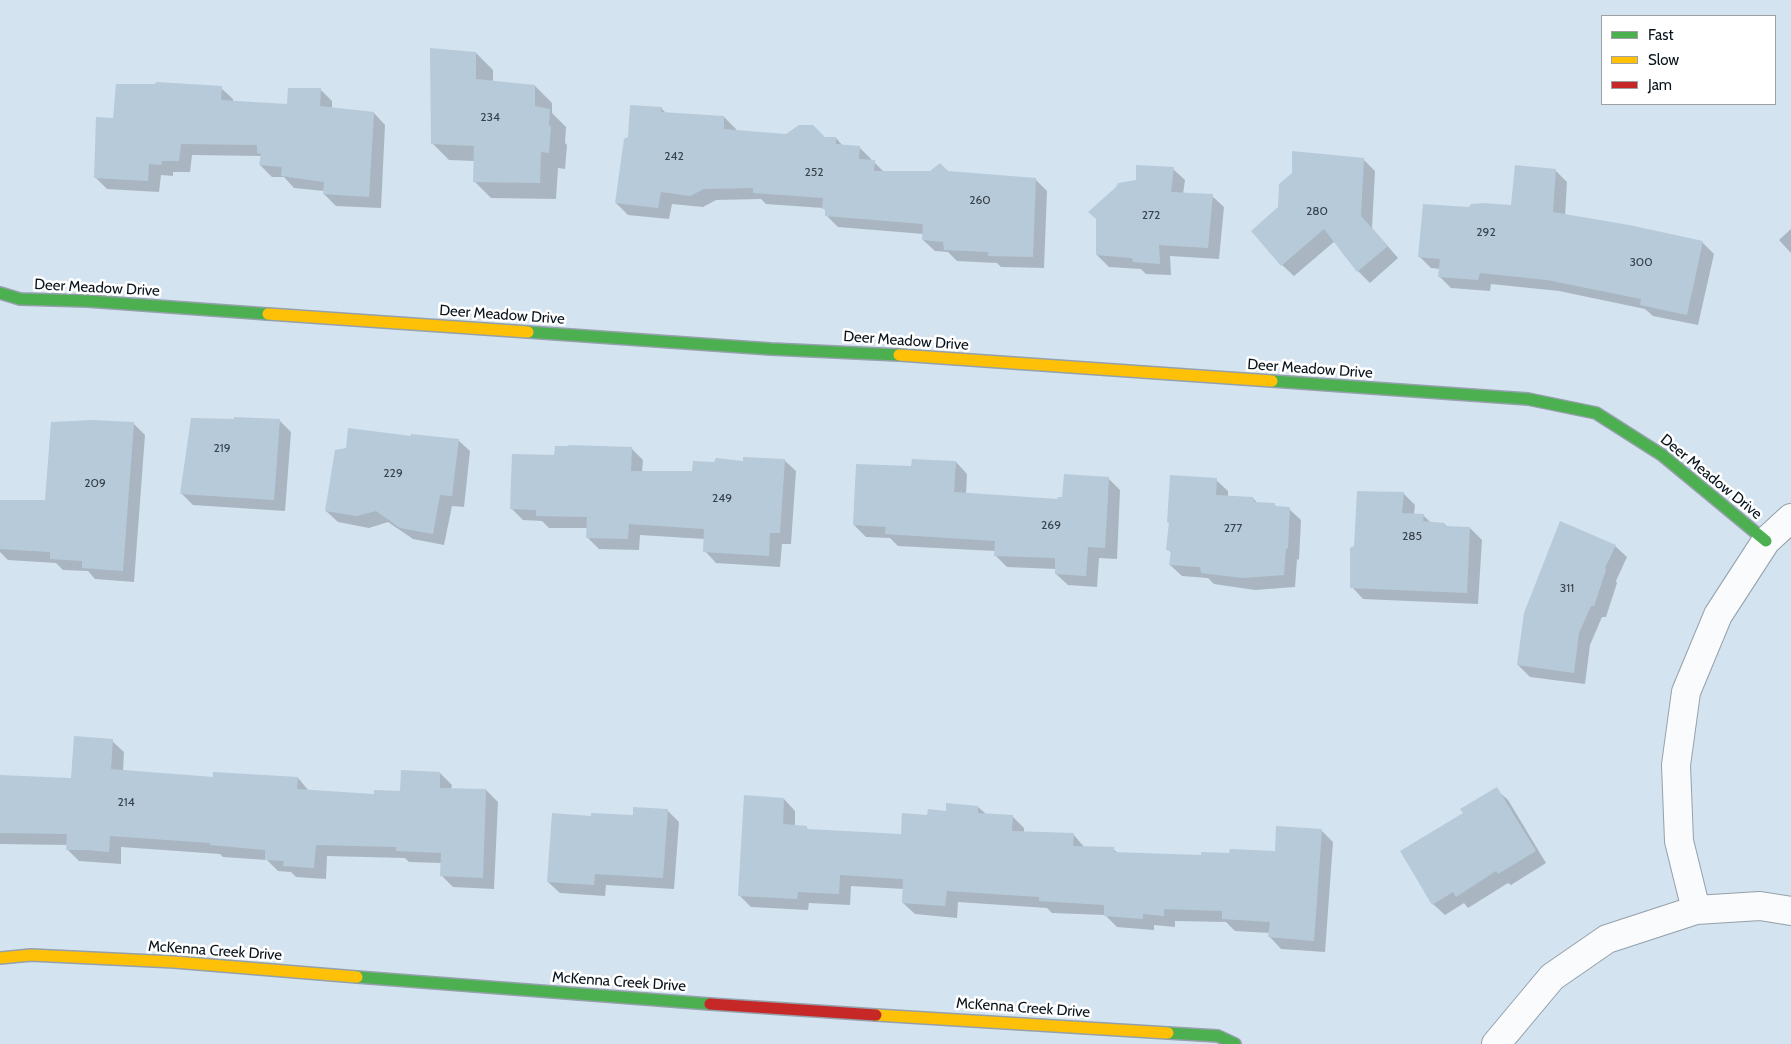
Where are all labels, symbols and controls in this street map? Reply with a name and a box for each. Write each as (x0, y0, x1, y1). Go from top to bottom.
legend (1601, 15, 1776, 105)
text: Fast (1648, 26, 1673, 44)
text: Slow (1648, 51, 1679, 69)
text: Jam (1648, 76, 1672, 94)
house number: 234 (480, 110, 500, 124)
house number: 242 (664, 149, 684, 163)
house number: 252 (804, 165, 824, 179)
house number: 260 (969, 193, 991, 207)
house number: 280 (1306, 204, 1328, 218)
house number: 272 (1142, 208, 1160, 222)
house number: 292 (1476, 225, 1496, 239)
house number: 300 (1629, 255, 1653, 269)
street label: Deer Meadow Drive (34, 276, 160, 300)
street label: Deer Meadow Drive (439, 302, 565, 328)
street label: Deer Meadow Drive (843, 328, 969, 354)
street label: Deer Meadow Drive (1247, 356, 1373, 382)
street label: Deer Meadow Drive (1657, 430, 1765, 524)
house number: 219 (213, 441, 231, 455)
house number: 229 (383, 466, 403, 480)
house number: 209 (84, 476, 106, 490)
house number: 249 (712, 491, 732, 505)
house number: 269 (1041, 518, 1061, 532)
house number: 277 (1224, 521, 1242, 535)
house number: 285 (1402, 529, 1422, 543)
house number: 311 (1560, 581, 1574, 595)
house number: 214 (117, 795, 135, 809)
street label: McKenna Creek Drive (147, 937, 283, 965)
street label: McKenna Creek Drive (551, 968, 687, 996)
street label: McKenna Creek Drive (955, 994, 1091, 1022)

